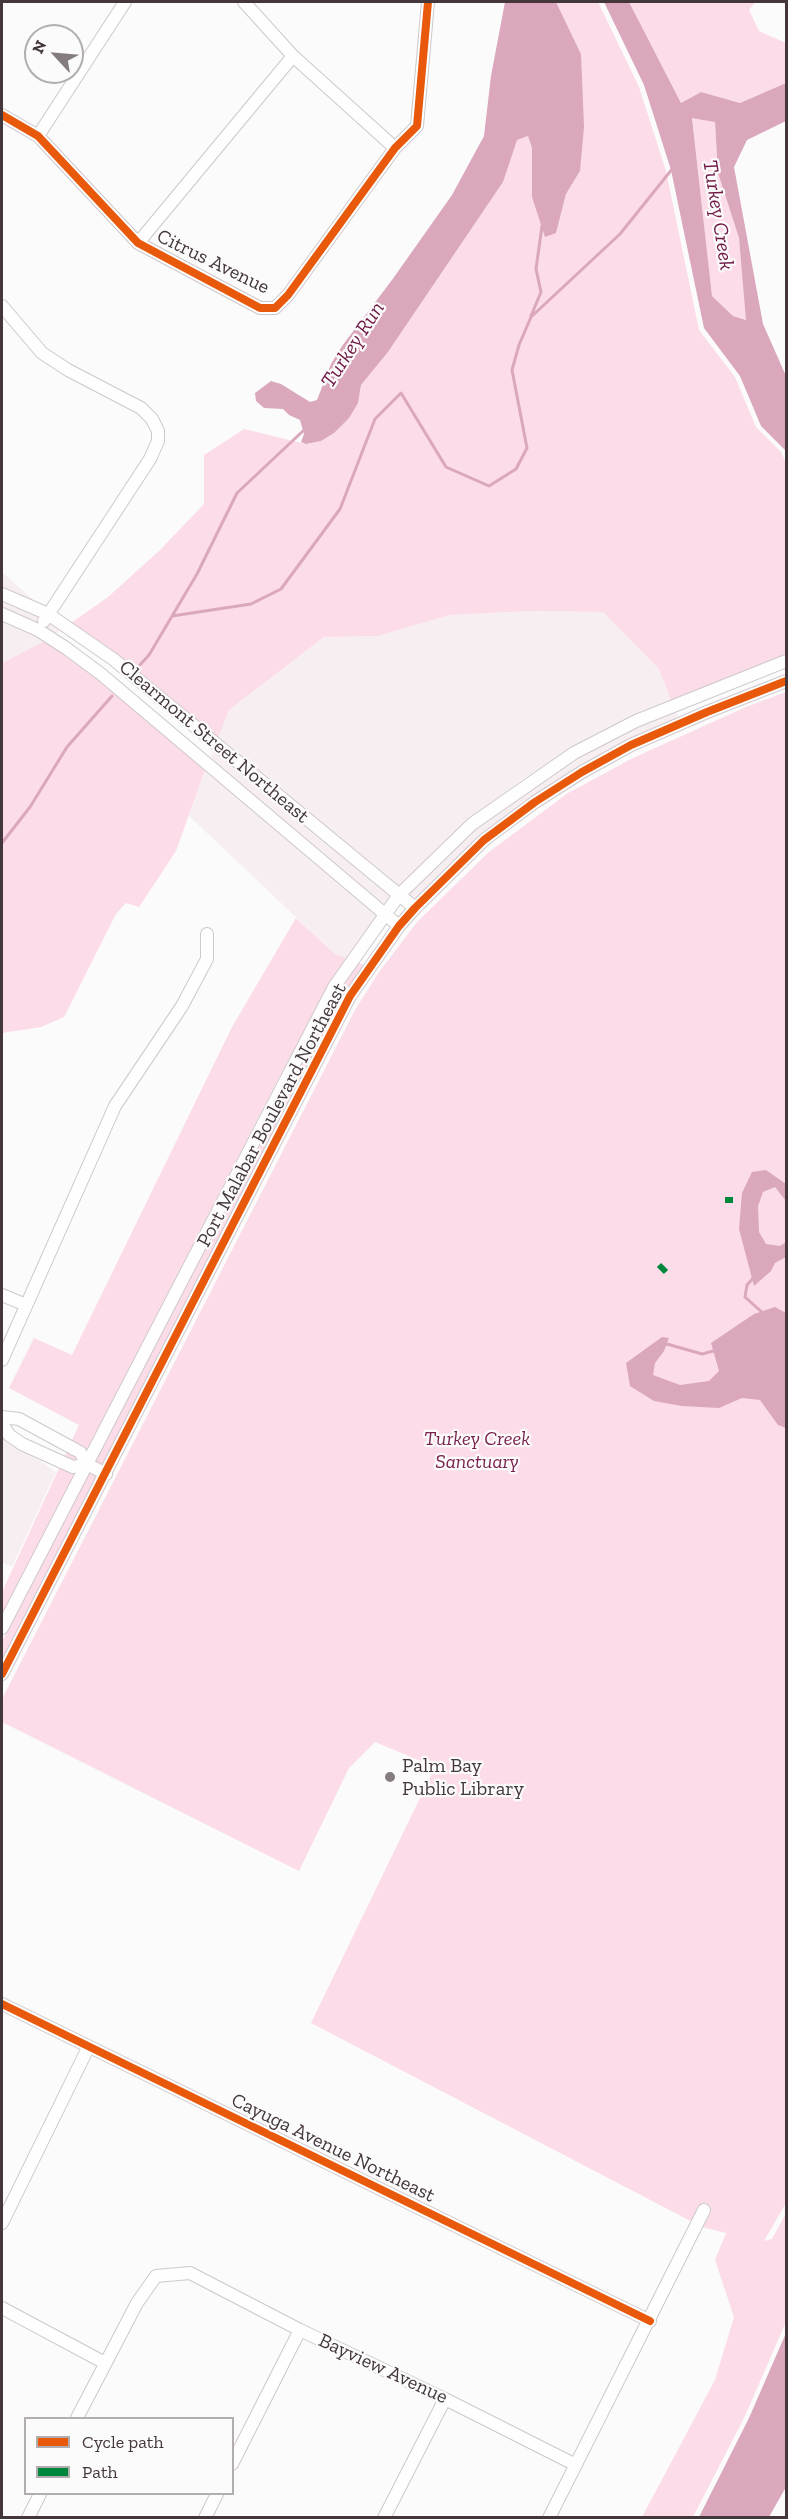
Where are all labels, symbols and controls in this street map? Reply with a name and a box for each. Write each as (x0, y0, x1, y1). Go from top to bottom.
north arrow (24, 24, 84, 84)
text: N (28, 37, 50, 56)
water label: Turkey Creek (697, 158, 739, 272)
street label: Citrus Avenue (153, 224, 273, 300)
water label: Turkey Run (316, 297, 390, 393)
street label: Clearmont Street Northeast (114, 655, 314, 829)
street label: Port Malabar Boulevard Northeast (192, 979, 352, 1251)
park label: Turkey Creek Sanctuary (424, 1427, 530, 1474)
place label: Palm Bay Public Library (402, 1754, 524, 1801)
marker: Palm Bay Public Library (383, 1770, 397, 1784)
street label: Cayuga Avenue Northeast (227, 2088, 439, 2208)
street label: Bayview Avenue (315, 2329, 451, 2409)
legend (24, 2417, 234, 2495)
text: Cycle path (82, 2431, 164, 2453)
text: Path (82, 2461, 118, 2483)

